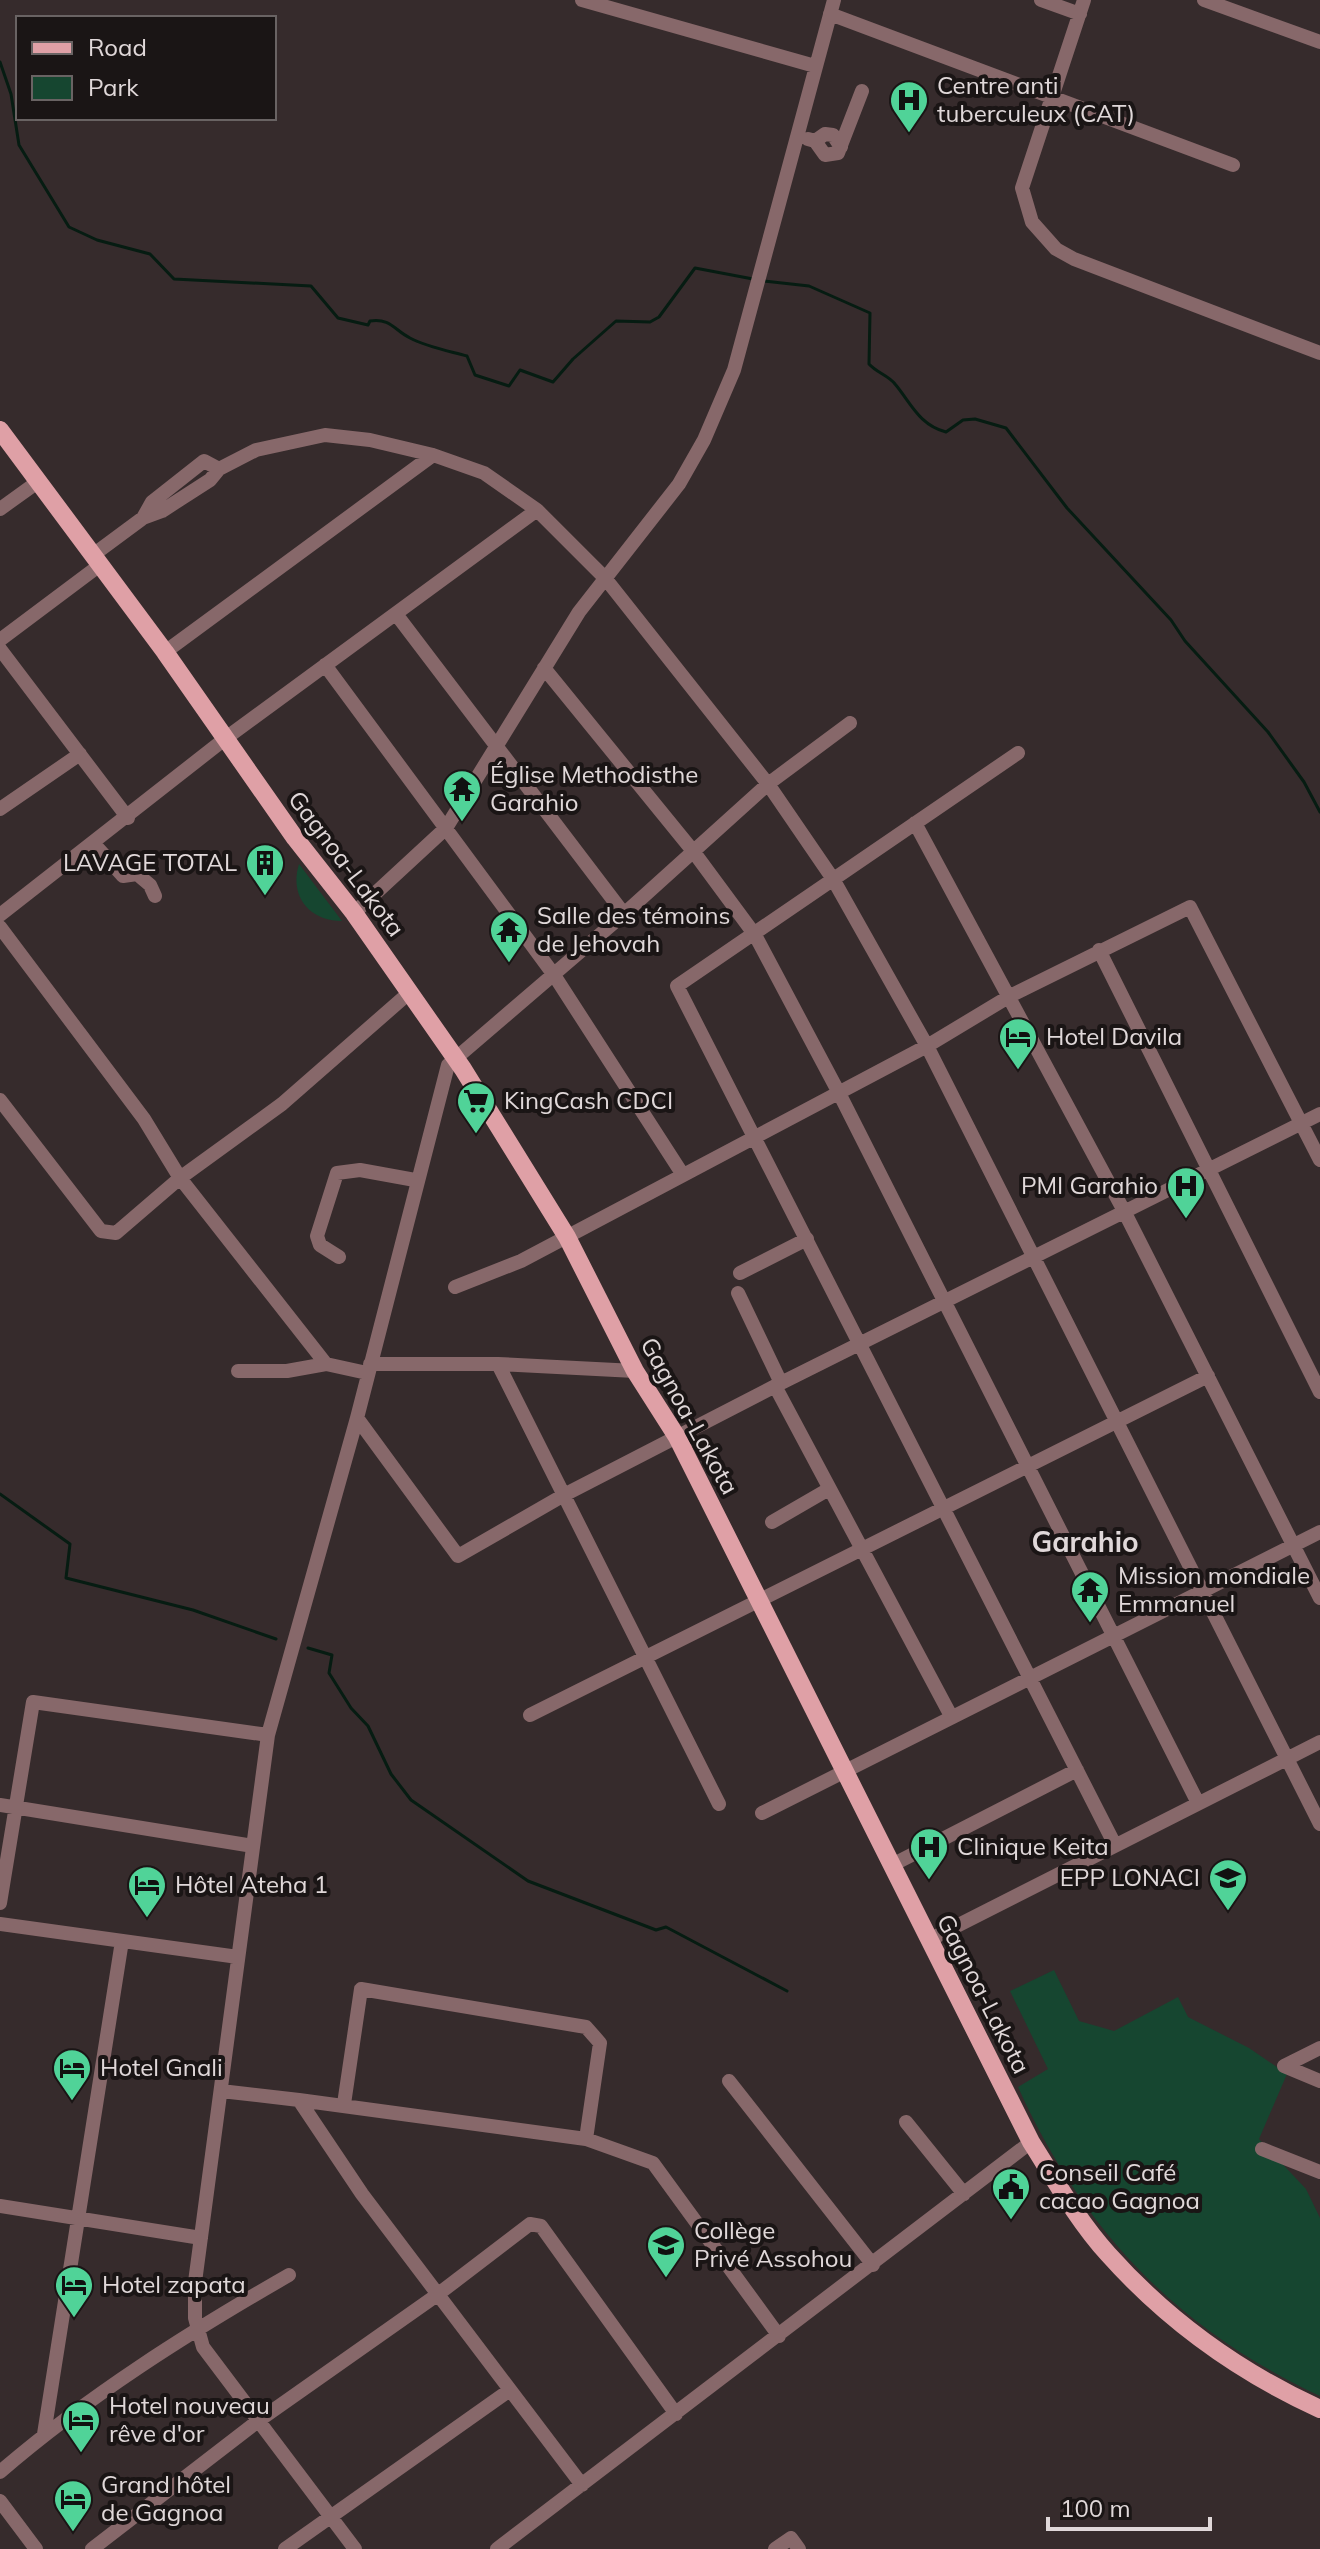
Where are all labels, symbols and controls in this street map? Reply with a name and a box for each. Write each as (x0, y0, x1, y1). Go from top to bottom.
legend (16, 16, 276, 120)
text: Road (88, 32, 147, 62)
place label: Centre anti tuberculeux (CAT) (937, 70, 1135, 128)
text: Park (88, 72, 139, 102)
hospital icon: Centre anti tuberculeux (CAT) (888, 79, 930, 134)
place label: Église Methodisthe Garahio (490, 759, 698, 817)
temple icon: Église Methodisthe Garahio (441, 768, 483, 823)
street label: Gagnoa-Lakota (282, 785, 411, 942)
building icon: LAVAGE TOTAL (244, 842, 286, 897)
place label: LAVAGE TOTAL (63, 847, 237, 877)
place label: Salle des témoins de Jehovah (537, 900, 731, 958)
temple icon: Salle des témoins de Jehovah (488, 909, 530, 964)
hotel icon: Hotel Davila (997, 1016, 1039, 1071)
place label: Hotel Davila (1046, 1021, 1182, 1051)
supermarket icon: KingCash CDCI (455, 1080, 497, 1135)
place label: KingCash CDCI (504, 1085, 673, 1115)
hospital icon: PMI Garahio (1165, 1165, 1207, 1220)
place label: PMI Garahio (1021, 1170, 1158, 1200)
street label: Gagnoa-Lakota (634, 1332, 745, 1499)
district label: Garahio (1031, 1524, 1139, 1559)
place label: Mission mondiale Emmanuel (1118, 1560, 1310, 1618)
temple icon: Mission mondiale Emmanuel (1069, 1569, 1111, 1624)
hospital icon: Clinique Keita (908, 1826, 950, 1881)
place label: Clinique Keita (957, 1831, 1109, 1861)
school or university icon: EPP LONACI (1207, 1857, 1249, 1912)
place label: EPP LONACI (1060, 1862, 1200, 1892)
hotel icon: Hôtel Ateha 1 (126, 1864, 168, 1919)
place label: Hôtel Ateha 1 (175, 1869, 328, 1899)
street label: Gagnoa-Lakota (931, 1909, 1037, 2078)
hotel icon: Hotel Gnali (51, 2047, 93, 2102)
place label: Hotel Gnali (100, 2052, 223, 2082)
place label: Conseil Café cacao Gagnoa (1039, 2157, 1200, 2215)
public building icon: Conseil Café cacao Gagnoa (990, 2166, 1032, 2221)
place label: Collège Privé Assohou (694, 2215, 852, 2273)
school or university icon: Collège Privé Assohou (645, 2224, 687, 2279)
hotel icon: Hotel zapata (53, 2264, 95, 2319)
place label: Hotel zapata (102, 2269, 246, 2299)
place label: Hotel nouveau rêve d'or (109, 2390, 270, 2448)
hotel icon: Hotel nouveau rêve d'or (60, 2399, 102, 2454)
place label: Grand hôtel de Gagnoa (101, 2469, 231, 2527)
hotel icon: Grand hôtel de Gagnoa (52, 2478, 94, 2533)
scale bar (1048, 2481, 1210, 2531)
text: 100 m (1060, 2493, 1131, 2523)

